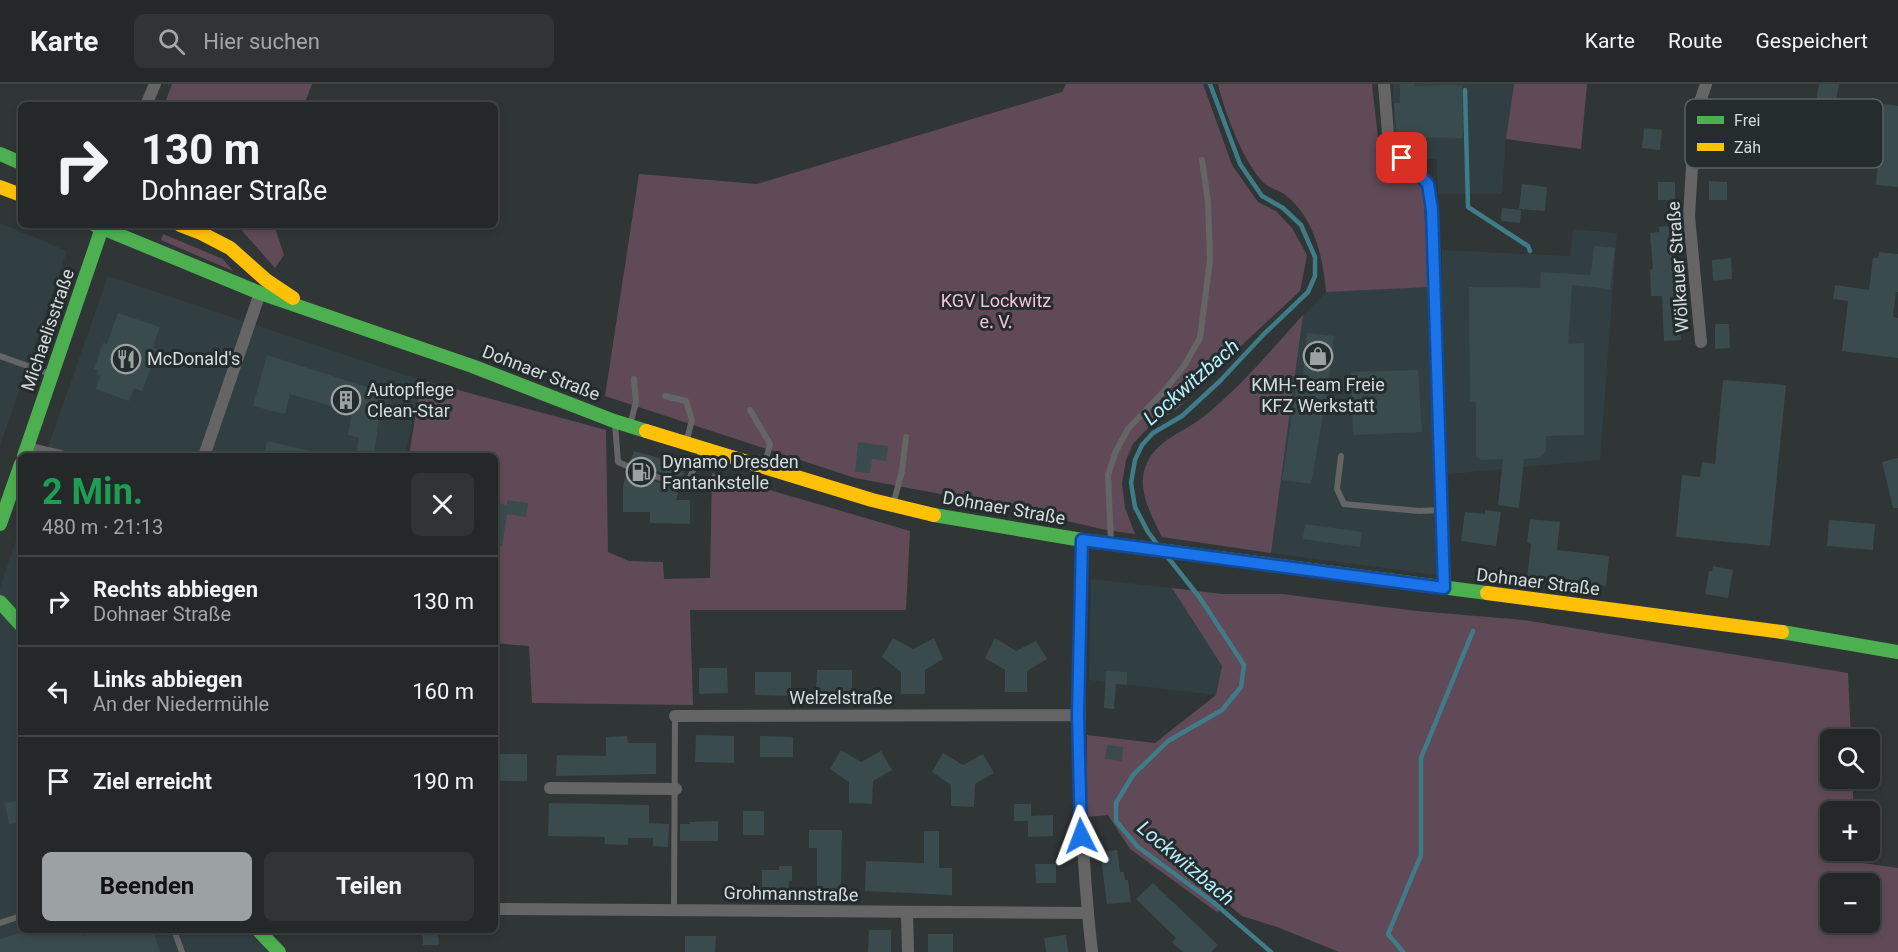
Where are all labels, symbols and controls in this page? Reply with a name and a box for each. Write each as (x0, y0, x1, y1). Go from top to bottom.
search box (134, 14, 554, 68)
text: Karte (30, 25, 98, 58)
icon: search (155, 25, 188, 58)
text: Hier suchen (203, 29, 320, 54)
text: Karte (1585, 29, 1635, 53)
text: Route (1668, 29, 1722, 53)
text: Gespeichert (1755, 29, 1868, 53)
legend (1685, 99, 1883, 168)
text: Frei (1734, 111, 1760, 130)
text: 130 m (141, 125, 260, 174)
icon: right (42, 126, 120, 204)
pin (1376, 132, 1427, 183)
text: Zäh (1734, 138, 1761, 157)
icon: arrive (1385, 141, 1418, 174)
text: Dohnaer Straße (141, 175, 327, 207)
street label: Wölkauer Straße (1662, 201, 1693, 333)
street label: Michaelisstraße (17, 266, 78, 394)
park label: KGV Lockwitz e. V. (941, 290, 1051, 332)
water label: Lockwitzbach (1138, 334, 1244, 430)
street label: Dohnaer Straße (479, 340, 603, 405)
shop icon: KMH-Team Freie KFZ Werkstatt (1302, 340, 1334, 372)
restaurant icon: McDonald's (110, 343, 142, 375)
place label: McDonald's (147, 348, 240, 369)
place label: KMH-Team Freie KFZ Werkstatt (1251, 374, 1385, 416)
place label: Autopflege Clean-Star (367, 379, 454, 421)
building icon: Autopflege Clean-Star (330, 384, 362, 416)
place label: Dynamo Dresden Fantankstelle (662, 451, 799, 493)
fuel station icon: Dynamo Dresden Fantankstelle (625, 456, 657, 488)
text: 2 Min. (42, 471, 143, 513)
button: close (411, 473, 474, 536)
street label: Dohnaer Straße (941, 486, 1067, 529)
text: 480 m · 21:13 (42, 515, 163, 539)
street label: Dohnaer Straße (1475, 564, 1601, 599)
text: Rechts abbiegen (93, 577, 258, 602)
icon: right (42, 585, 75, 618)
text: 130 m (412, 589, 474, 614)
text: Dohnaer Straße (93, 602, 231, 626)
text: Links abbiegen (93, 667, 243, 692)
icon: left (42, 675, 75, 708)
text: 160 m (412, 679, 474, 704)
street label: Welzelstraße (789, 687, 893, 708)
text: An der Niedermühle (93, 692, 269, 716)
map controls (1820, 729, 1880, 933)
button: search (1820, 729, 1880, 789)
icon: arrive (42, 765, 75, 798)
text: Ziel erreicht (93, 769, 212, 794)
text: 190 m (412, 769, 474, 794)
button: + (1820, 801, 1880, 861)
position arrow (1049, 804, 1113, 868)
water label: Lockwitzbach (1133, 816, 1239, 910)
button: Beenden (42, 852, 252, 921)
button: Teilen (264, 852, 474, 921)
button: − (1820, 873, 1880, 933)
street label: Grohmannstraße (723, 882, 859, 905)

